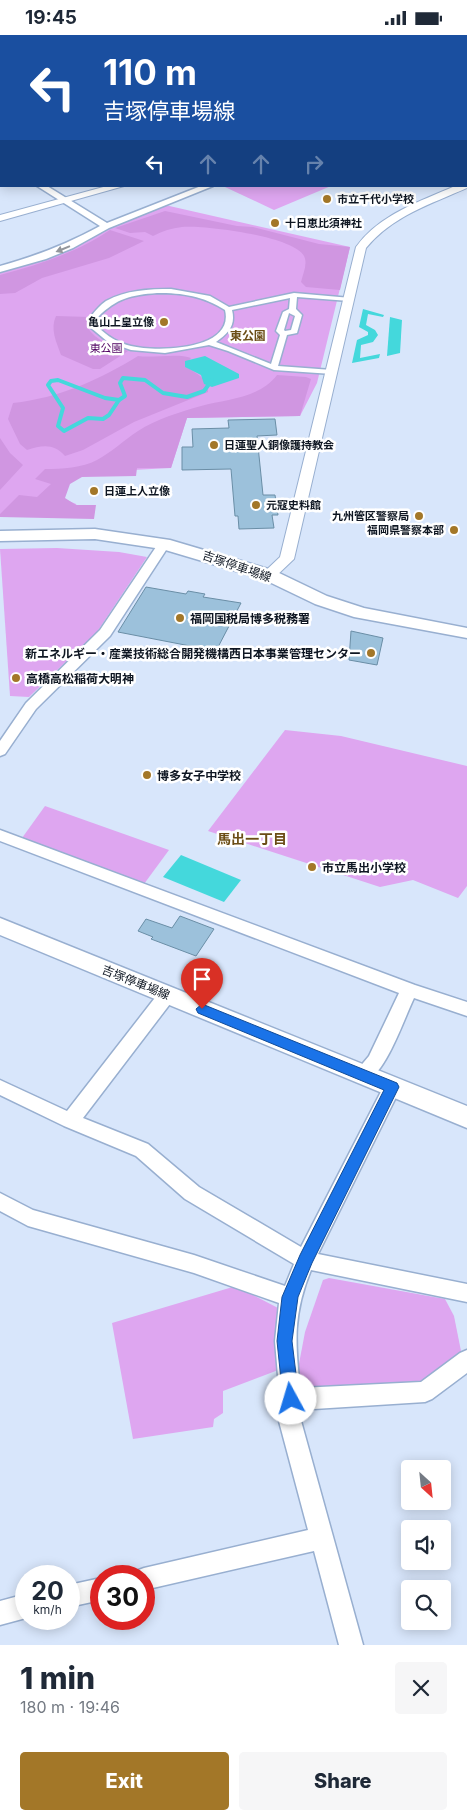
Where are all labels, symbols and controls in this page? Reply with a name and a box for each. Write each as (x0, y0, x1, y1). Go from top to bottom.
text: 19:45 (25, 6, 77, 29)
text: 110 m (103, 51, 197, 93)
icon: left (20, 55, 85, 120)
text: 吉塚停車場線 (103, 98, 235, 124)
icon: left (141, 150, 169, 178)
icon: ahead (194, 150, 222, 178)
icon: ahead (247, 150, 275, 178)
icon: right (300, 150, 328, 178)
place label: 市立千代小学校 (337, 192, 414, 206)
marker: 市立千代小学校 (321, 193, 333, 205)
place label: 十日恵比須神社 (285, 216, 362, 230)
marker: 十日恵比須神社 (269, 217, 281, 229)
one-way arrow (56, 245, 70, 253)
place label: 亀山上皇立像 (88, 315, 154, 329)
marker: 亀山上皇立像 (158, 316, 170, 328)
district label: 東公園 (230, 328, 266, 343)
park label: 東公園 (90, 341, 123, 355)
place label: 日蓮聖人銅像護持教会 (224, 438, 334, 452)
marker: 日蓮聖人銅像護持教会 (208, 439, 220, 451)
place label: 日蓮上人立像 (104, 484, 170, 498)
marker: 日蓮上人立像 (88, 485, 100, 497)
place label: 元寇史料館 (266, 498, 321, 512)
marker: 元寇史料館 (250, 499, 262, 511)
place label: 九州管区警察局 (332, 509, 409, 523)
marker: 九州管区警察局 (413, 510, 425, 522)
place label: 福岡県警察本部 (367, 523, 444, 537)
marker: 福岡県警察本部 (448, 524, 460, 536)
street label: 吉塚停車場線 (201, 547, 273, 585)
place label: 福岡国税局博多税務署 (190, 611, 310, 626)
marker: 福岡国税局博多税務署 (174, 612, 186, 624)
place label: 新エネルギー・産業技術総合開発機構西日本事業管理センター (25, 646, 361, 661)
marker: 新エネルギー・産業技術総合開発機構西日本事業管理センター (365, 647, 377, 659)
place label: 高橋高松稲荷大明神 (26, 671, 134, 686)
marker: 高橋高松稲荷大明神 (10, 672, 22, 684)
place label: 博多女子中学校 (157, 768, 241, 783)
marker: 博多女子中学校 (141, 769, 153, 781)
district label: 馬出一丁目 (217, 830, 287, 847)
place label: 市立馬出小学校 (322, 860, 406, 875)
marker: 市立馬出小学校 (306, 861, 318, 873)
pin (181, 958, 223, 1009)
street label: 吉塚停車場線 (100, 962, 172, 1002)
icon: arrive (188, 965, 216, 993)
position arrow (264, 1372, 316, 1424)
north arrow (401, 1460, 451, 1510)
map controls (401, 1460, 451, 1630)
button: sound (401, 1520, 451, 1570)
speed limit sign: 30 (90, 1565, 155, 1630)
text: 20 (31, 1576, 64, 1606)
button: search (401, 1580, 451, 1630)
text: km/h (33, 1602, 62, 1617)
text: 1 min (20, 1660, 95, 1696)
button: close (395, 1662, 447, 1714)
text: 180 m · 19:46 (20, 1697, 120, 1717)
button: Exit (20, 1752, 229, 1810)
button: Share (239, 1752, 447, 1810)

